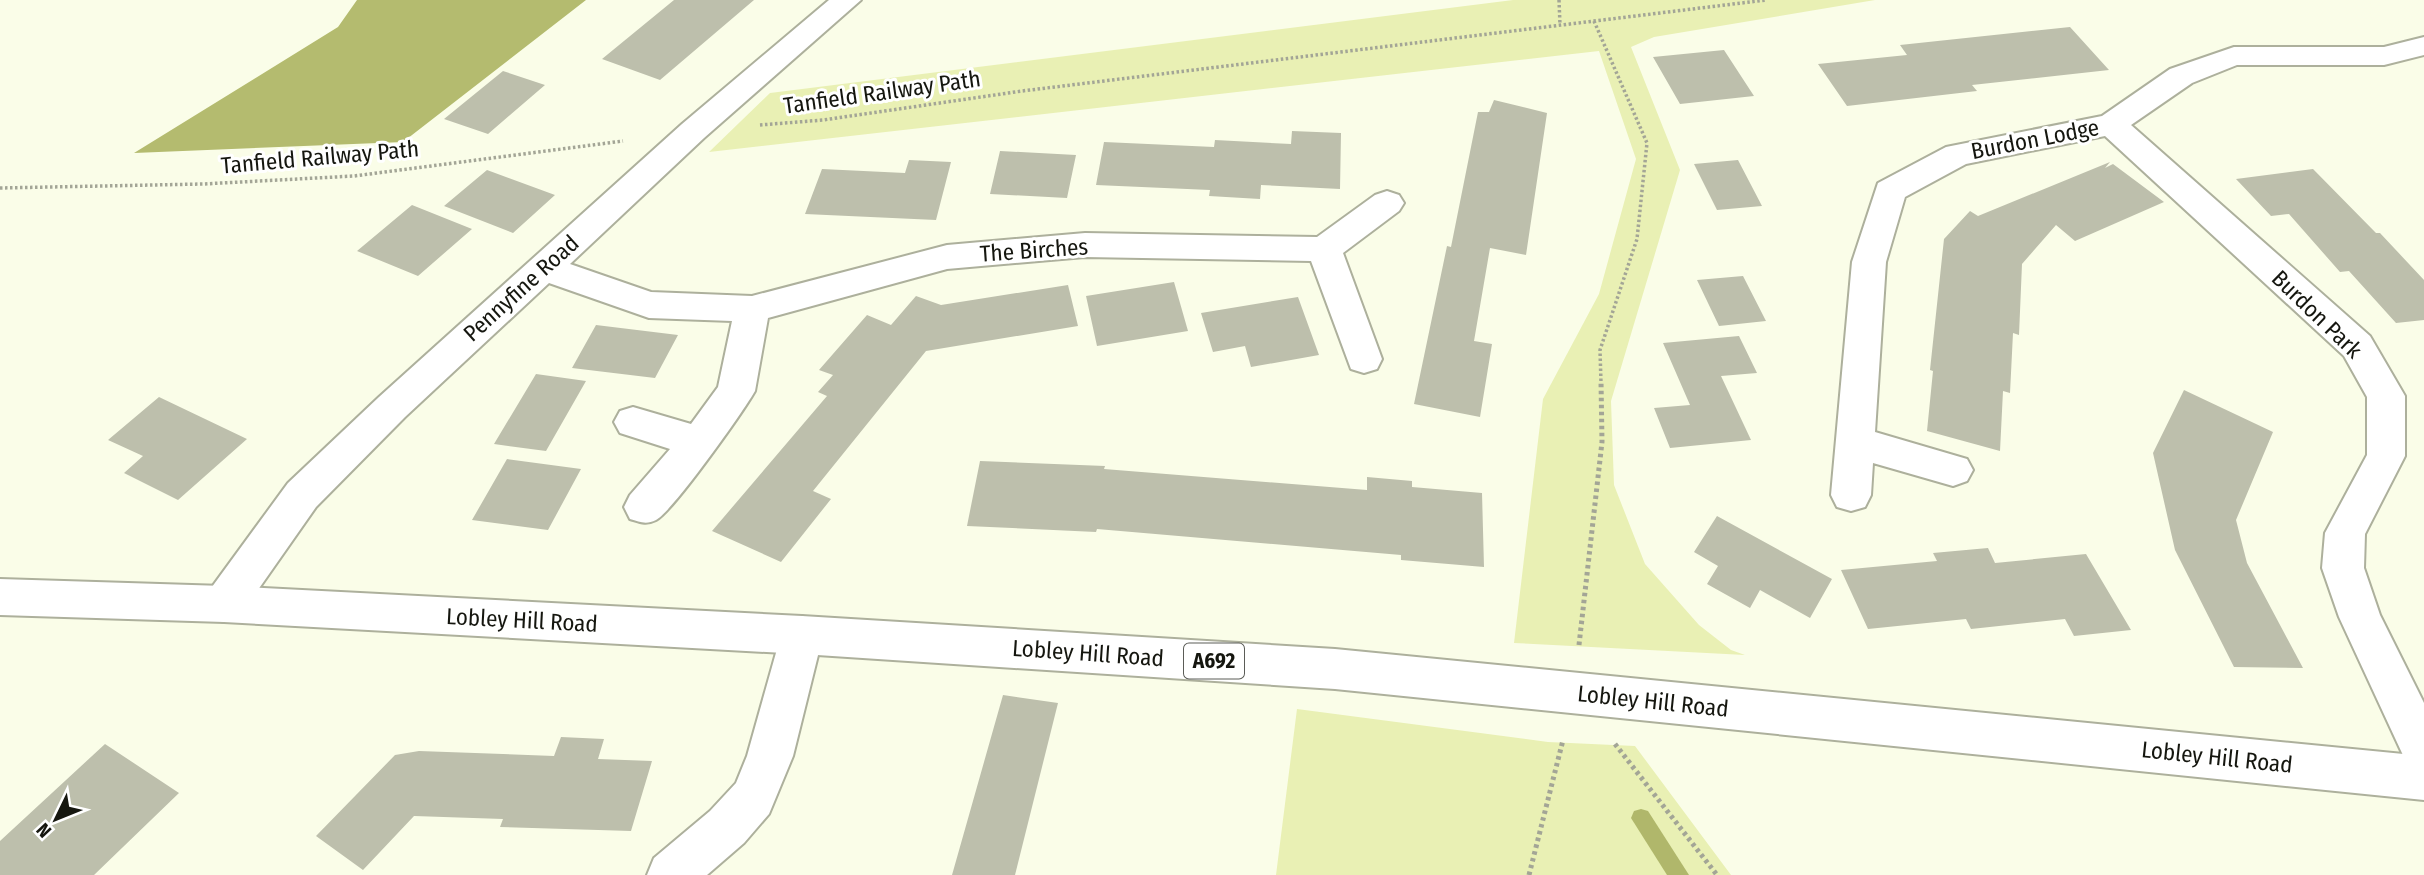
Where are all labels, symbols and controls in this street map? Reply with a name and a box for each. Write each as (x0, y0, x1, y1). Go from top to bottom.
street label: Tanfield Railway Path (782, 64, 982, 120)
street label: Burdon Lodge (1969, 113, 2101, 165)
street label: Tanfield Railway Path (220, 134, 420, 180)
street label: Pennyfine Road (458, 229, 584, 347)
street label: The Birches (979, 232, 1089, 268)
street label: Burdon Park (2266, 264, 2368, 364)
street label: Lobley Hill Road (445, 602, 599, 638)
street label: Lobley Hill Road (1011, 634, 1165, 672)
road number: A692 (1184, 644, 1244, 678)
street label: Lobley Hill Road (1576, 679, 1730, 723)
street label: Lobley Hill Road (2140, 735, 2294, 779)
north arrow (21, 784, 91, 854)
text: N (32, 818, 56, 842)

